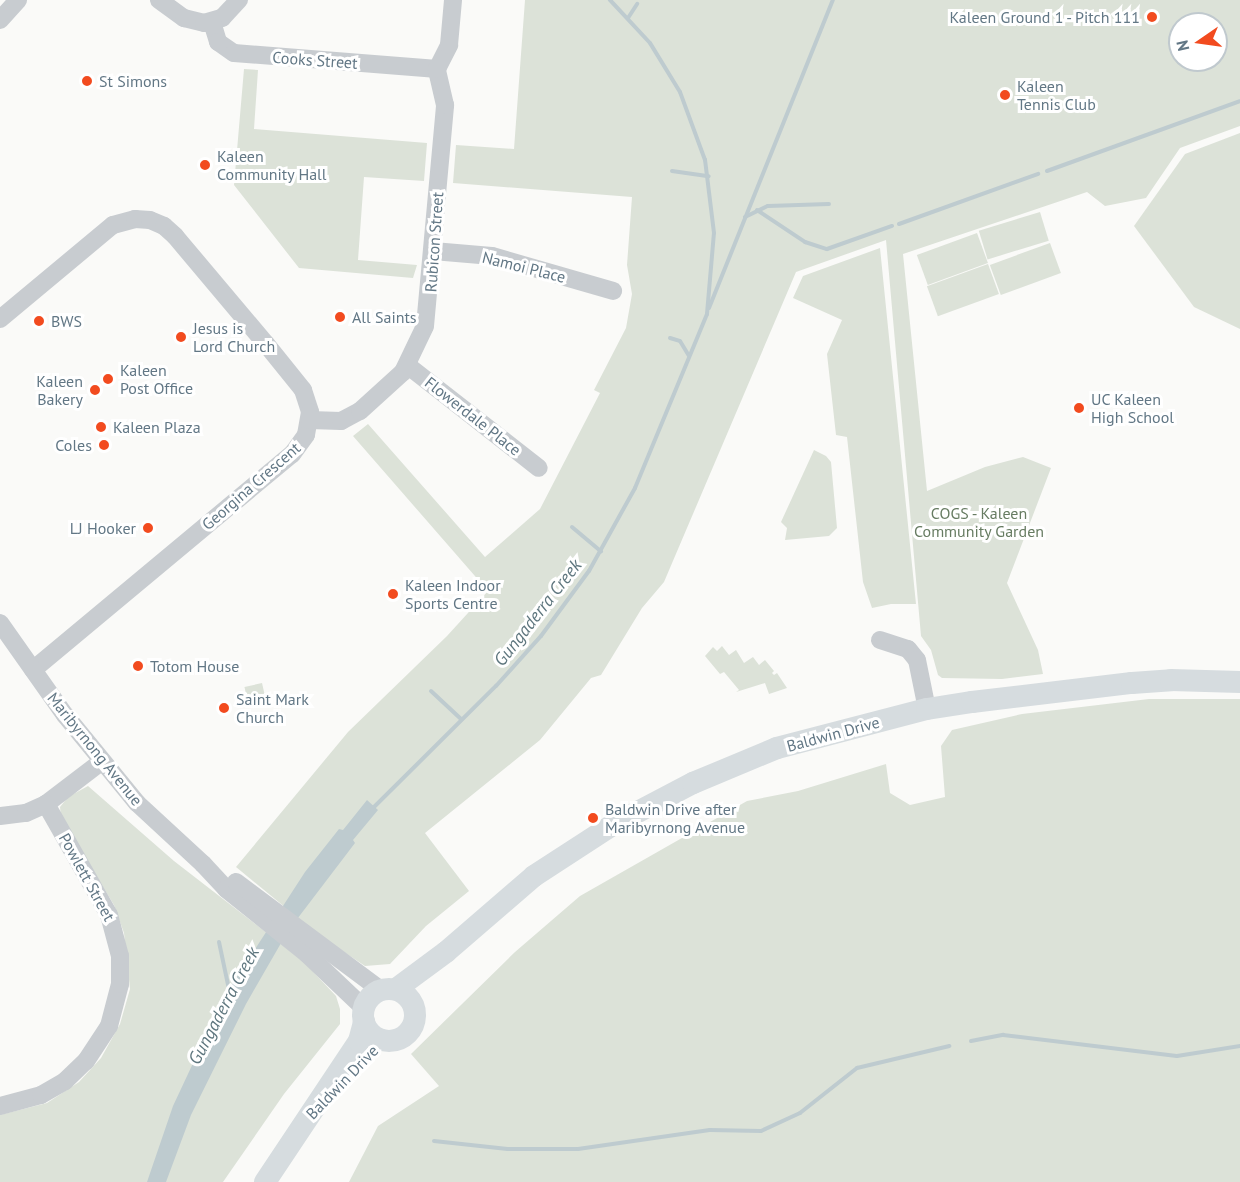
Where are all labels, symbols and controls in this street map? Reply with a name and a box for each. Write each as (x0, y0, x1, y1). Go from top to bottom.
place label: Kaleen Ground 1 - Pitch 111 (947, 7, 1140, 27)
marker: Kaleen Ground 1 - Pitch 111 (1145, 10, 1159, 24)
north arrow (1168, 12, 1228, 72)
text: N (1171, 38, 1193, 53)
street label: Cooks Street (272, 47, 358, 73)
place label: St Simons (99, 71, 167, 91)
marker: St Simons (80, 74, 94, 88)
place label: Kaleen Tennis Club (1017, 76, 1096, 114)
marker: Kaleen Tennis Club (998, 88, 1012, 102)
place label: Kaleen Community Hall (217, 146, 327, 184)
marker: Kaleen Community Hall (198, 158, 212, 172)
street label: Rubicon Street (421, 191, 447, 293)
street label: Namoi Place (480, 247, 568, 287)
place label: All Saints (352, 307, 417, 327)
marker: All Saints (333, 310, 347, 324)
place label: BWS (51, 311, 82, 331)
marker: BWS (32, 314, 46, 328)
place label: Jesus is Lord Church (193, 318, 275, 356)
marker: Jesus is Lord Church (174, 330, 188, 344)
place label: Kaleen Post Office (120, 360, 193, 398)
place label: Kaleen Bakery (36, 371, 83, 409)
marker: Kaleen Post Office (101, 372, 115, 386)
street label: Flowerdale Place (421, 373, 525, 459)
marker: Kaleen Bakery (88, 383, 102, 397)
place label: UC Kaleen High School (1091, 389, 1174, 427)
marker: UC Kaleen High School (1072, 401, 1086, 415)
place label: Kaleen Plaza (113, 417, 201, 437)
marker: Kaleen Plaza (94, 420, 108, 434)
place label: Coles (55, 435, 92, 455)
marker: Coles (97, 438, 111, 452)
street label: Georgina Crescent (198, 438, 304, 534)
park label: COGS - Kaleen Community Garden (914, 503, 1044, 541)
place label: LJ Hooker (70, 518, 136, 538)
marker: LJ Hooker (141, 521, 155, 535)
water label: Gungaderra Creek (490, 555, 586, 671)
place label: Kaleen Indoor Sports Centre (405, 575, 501, 613)
marker: Kaleen Indoor Sports Centre (386, 587, 400, 601)
place label: Totom House (150, 656, 239, 676)
marker: Totom House (131, 659, 145, 673)
street label: Maribyrnong Avenue (43, 688, 147, 810)
place label: Saint Mark Church (236, 689, 309, 727)
marker: Saint Mark Church (217, 701, 231, 715)
street label: Baldwin Drive (784, 712, 882, 756)
place label: Baldwin Drive after Maribyrnong Avenue (605, 799, 746, 837)
marker: Baldwin Drive after Maribyrnong Avenue (586, 811, 600, 825)
street label: Powlett Street (55, 830, 119, 924)
water label: Gungaderra Creek (184, 944, 264, 1068)
street label: Baldwin Drive (302, 1041, 382, 1123)

